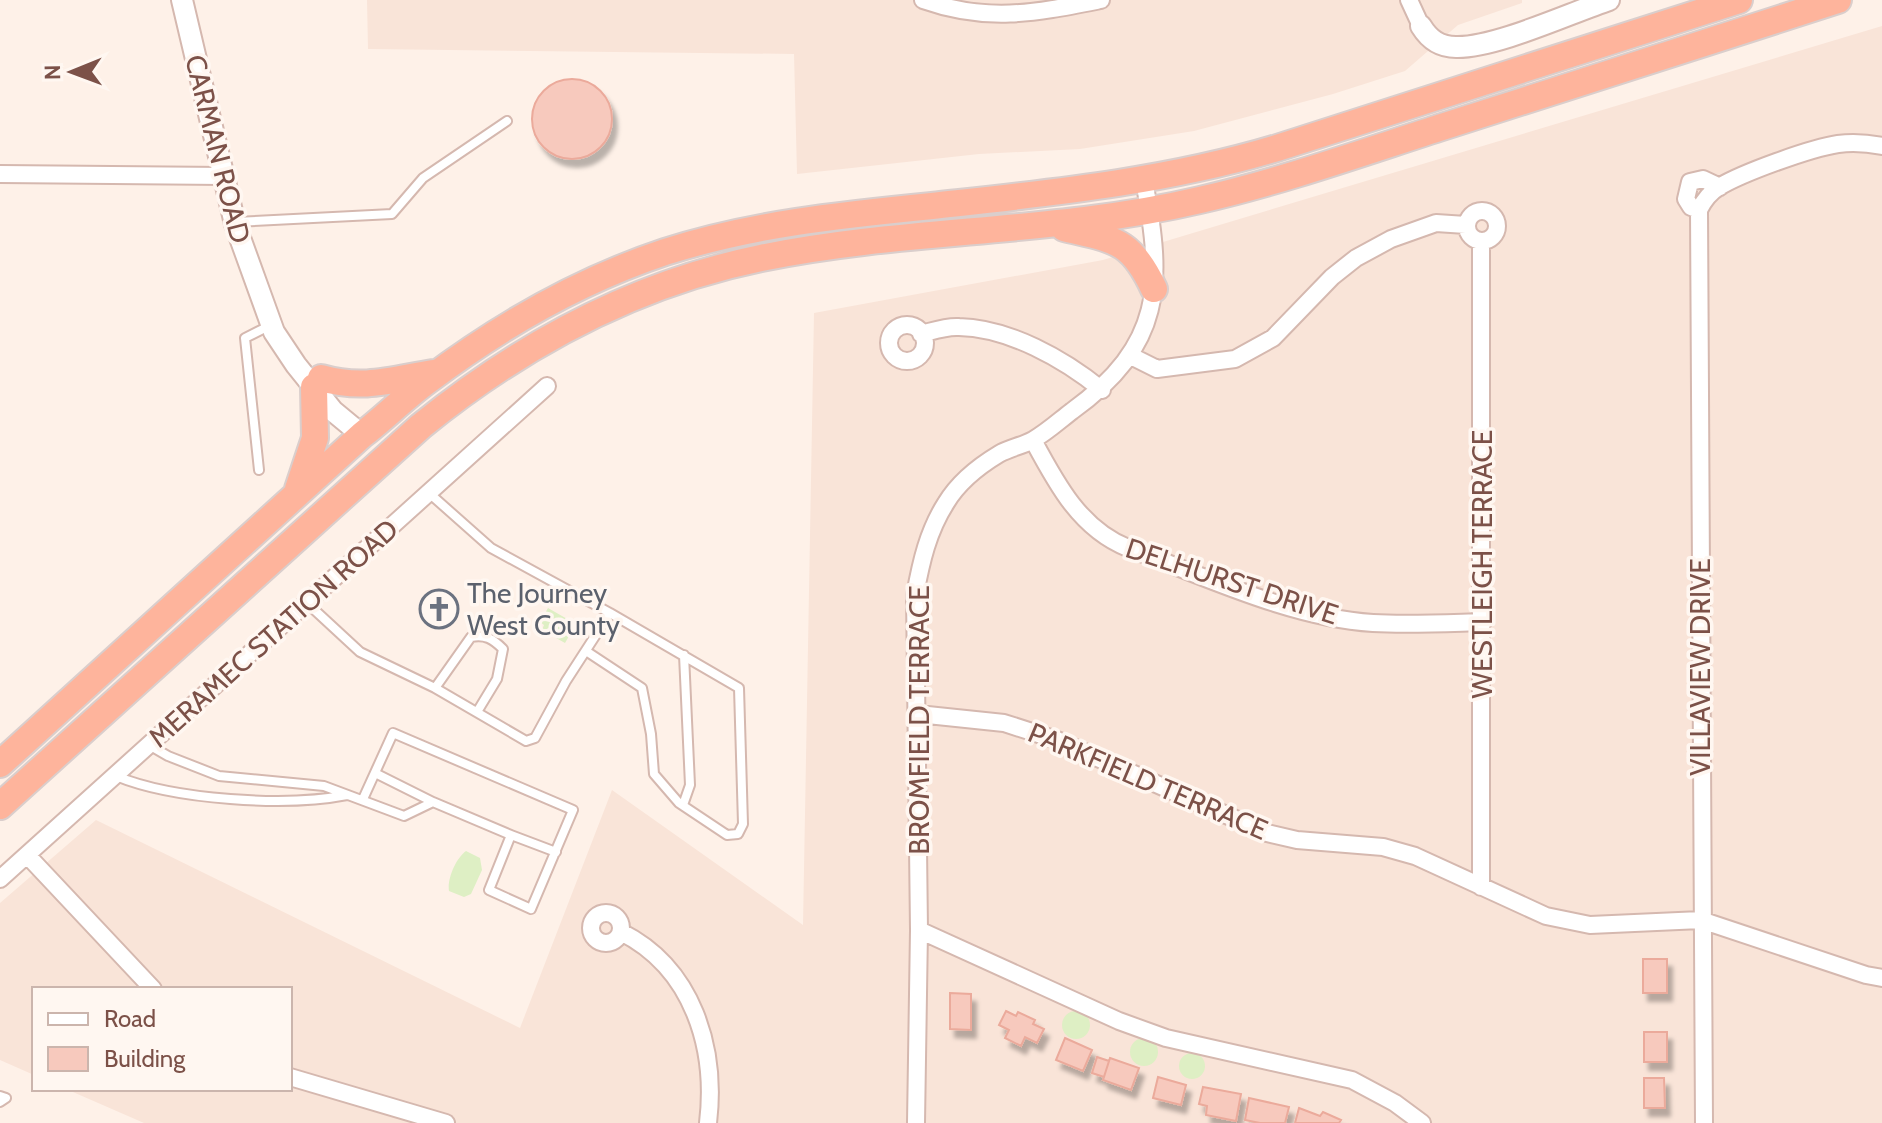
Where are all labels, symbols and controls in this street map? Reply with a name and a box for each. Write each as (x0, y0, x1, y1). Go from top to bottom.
north arrow (32, 32, 112, 112)
street label: CARMAN ROAD (178, 51, 258, 247)
text: N (39, 64, 66, 80)
street label: WESTLEIGH TERRACE (1465, 430, 1499, 698)
street label: MERAMEC STATION ROAD (141, 512, 405, 754)
street label: DELHURST DRIVE (1121, 531, 1343, 631)
street label: VILLAVIEW DRIVE (1683, 558, 1717, 776)
place label: The Journey West County (467, 576, 620, 642)
street label: BROMFIELD TERRACE (902, 585, 936, 855)
church icon: The Journey West County (418, 588, 460, 630)
street label: PARKFIELD TERRACE (1023, 715, 1273, 847)
legend (32, 987, 292, 1091)
text: Road (104, 1004, 156, 1033)
text: Building (104, 1044, 186, 1073)

